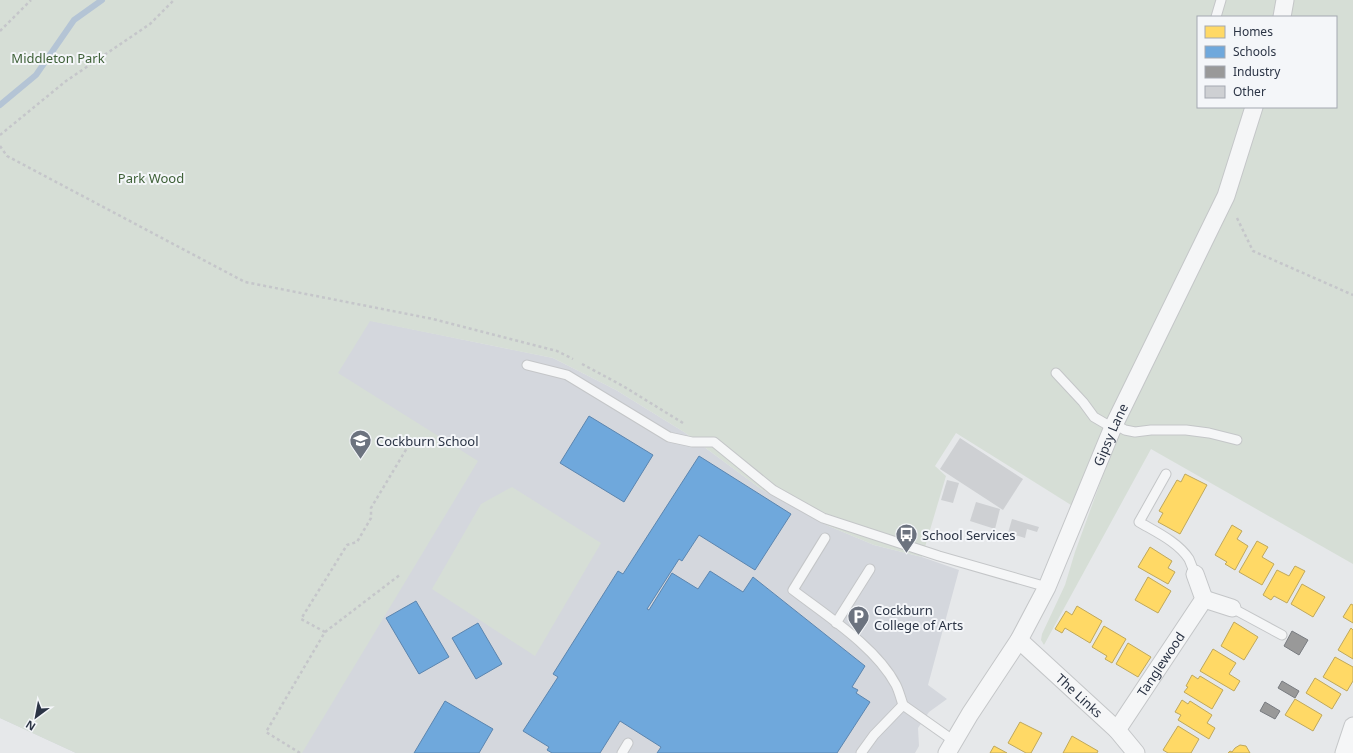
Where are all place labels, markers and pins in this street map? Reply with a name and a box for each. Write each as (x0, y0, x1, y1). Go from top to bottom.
school or university icon: Cockburn School (348, 428, 374, 461)
place label: Cockburn School (376, 432, 479, 450)
bus stop icon: School Services (894, 522, 920, 555)
place label: School Services (922, 526, 1015, 544)
place label: Cockburn College of Arts (874, 601, 963, 634)
parking icon: Cockburn College of Arts (845, 604, 871, 637)

